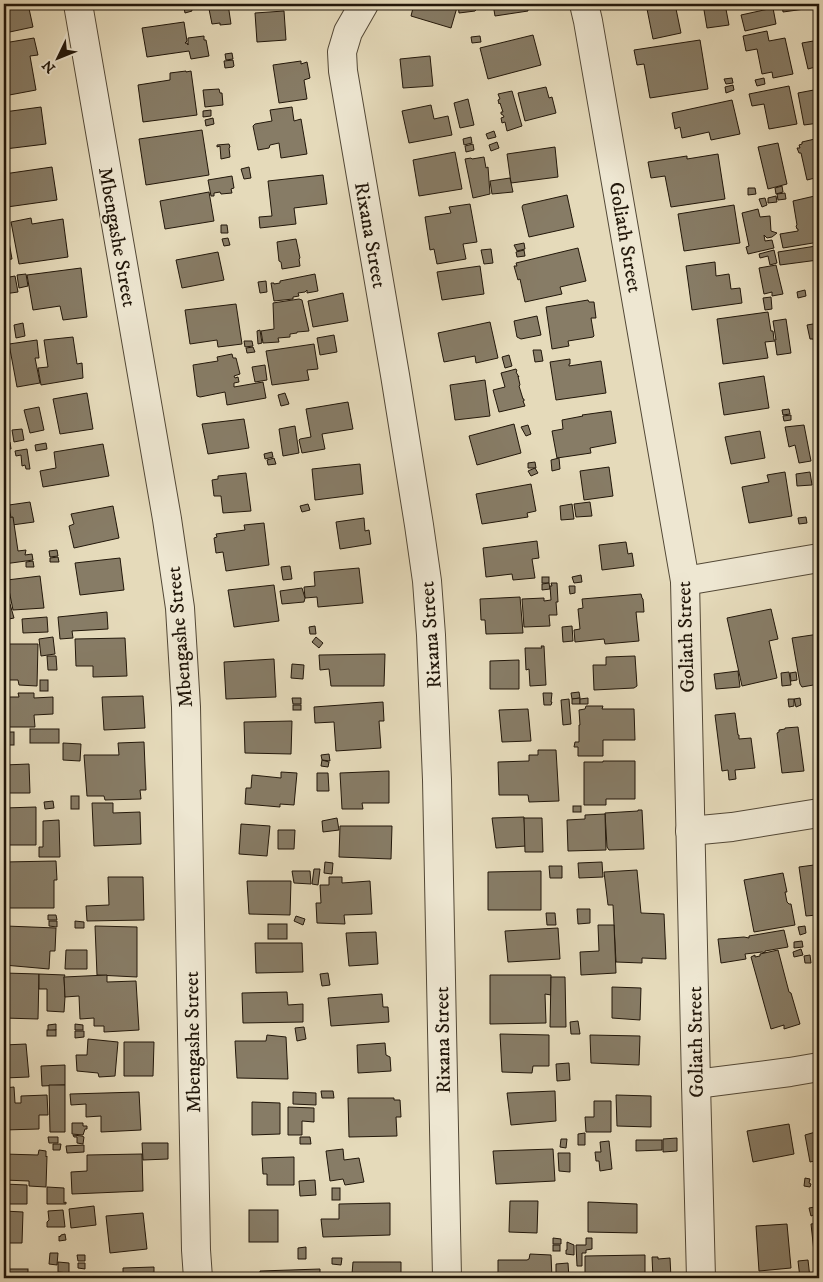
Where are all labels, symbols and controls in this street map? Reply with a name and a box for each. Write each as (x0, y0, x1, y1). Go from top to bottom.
north arrow (32, 32, 82, 82)
text: N (38, 55, 60, 77)
street label: Mbengashe Street (92, 165, 141, 309)
street label: Rixana Street (348, 180, 391, 290)
street label: Goliath Street (603, 180, 647, 294)
street label: Mbengashe Street (162, 565, 199, 708)
street label: Rixana Street (415, 580, 448, 689)
street label: Goliath Street (672, 581, 701, 693)
street label: Mbengashe Street (180, 971, 207, 1113)
street label: Rixana Street (430, 986, 457, 1094)
street label: Goliath Street (683, 986, 710, 1098)

